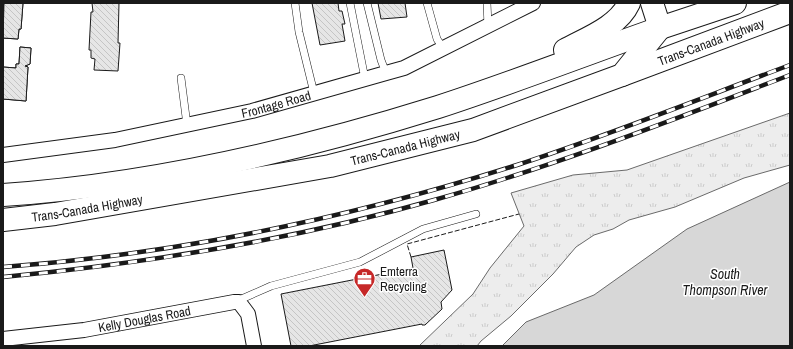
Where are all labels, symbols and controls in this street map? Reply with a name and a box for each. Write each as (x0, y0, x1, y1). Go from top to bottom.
street label: Trans-Canada Highway (655, 14, 767, 69)
street label: Frontage Road (240, 86, 313, 122)
street label: Trans-Canada Highway (349, 125, 462, 169)
street label: Trans-Canada Highway (31, 190, 145, 225)
place label: Emterra Recycling (380, 263, 427, 295)
office icon: Emterra Recycling (351, 265, 377, 298)
water label: South Thompson River (683, 265, 769, 299)
street label: Kelly Douglas Road (97, 302, 192, 336)

